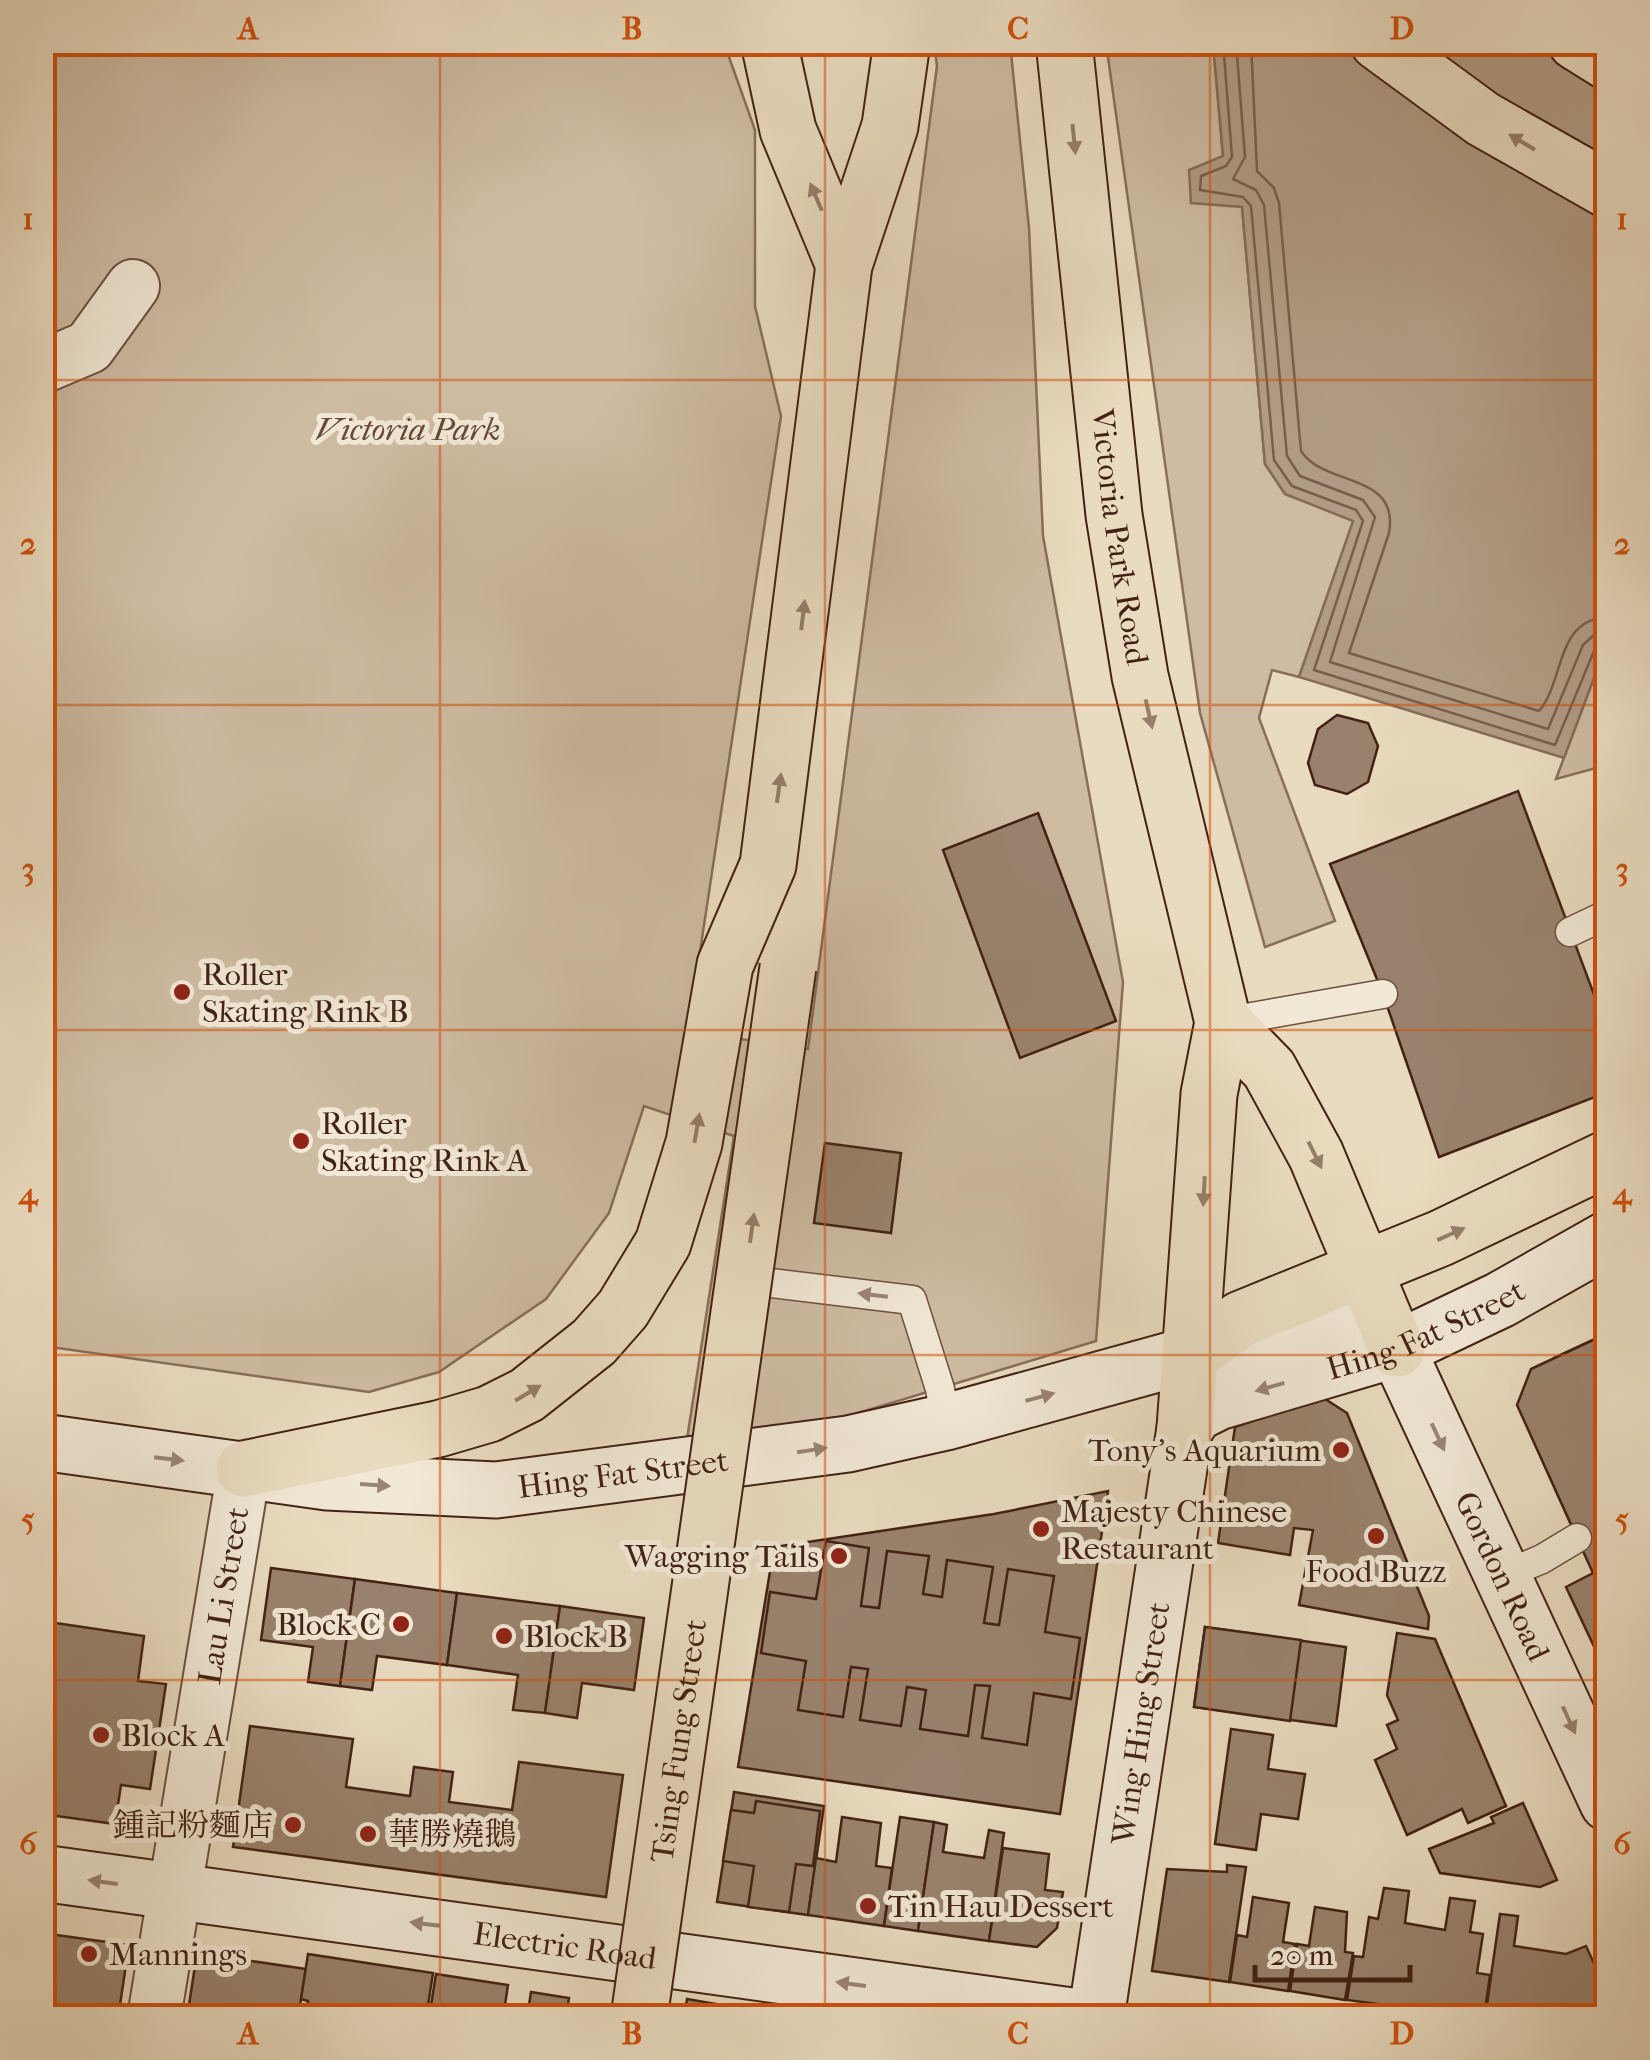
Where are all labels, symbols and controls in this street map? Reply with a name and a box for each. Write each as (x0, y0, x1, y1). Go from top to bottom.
text: A (236, 10, 260, 47)
text: B (622, 10, 642, 47)
text: C (1007, 10, 1029, 47)
text: D (1390, 10, 1414, 47)
one-way arrow (1066, 124, 1082, 156)
one-way arrow (1508, 134, 1536, 151)
one-way arrow (807, 182, 823, 212)
text: 1 (22, 200, 34, 237)
text: 1 (1616, 200, 1628, 237)
street label: Victoria Park Road (1084, 406, 1156, 668)
park label: Victoria Park (315, 411, 501, 448)
text: 2 (20, 525, 36, 562)
text: 2 (1614, 525, 1630, 562)
one-way arrow (795, 599, 811, 631)
one-way arrow (1141, 699, 1157, 730)
one-way arrow (771, 772, 787, 804)
text: 3 (21, 850, 35, 887)
text: 3 (1615, 850, 1629, 887)
place label: Roller Skating Rink B (202, 956, 409, 1030)
marker: Roller Skating Rink B (171, 981, 193, 1003)
place label: Roller Skating Rink A (321, 1105, 528, 1179)
one-way arrow (690, 1112, 705, 1143)
marker: Roller Skating Rink A (290, 1130, 312, 1152)
one-way arrow (1306, 1140, 1323, 1169)
text: 4 (18, 1175, 40, 1213)
text: 4 (1612, 1175, 1634, 1213)
one-way arrow (1196, 1176, 1212, 1208)
one-way arrow (744, 1212, 760, 1243)
one-way arrow (1437, 1225, 1466, 1242)
street label: Hing Fat Street (1322, 1271, 1532, 1387)
one-way arrow (857, 1287, 888, 1303)
one-way arrow (1254, 1380, 1285, 1395)
one-way arrow (514, 1384, 541, 1403)
one-way arrow (1025, 1389, 1056, 1405)
one-way arrow (1430, 1423, 1447, 1452)
place label: Tony's Aquarium (1088, 1432, 1321, 1469)
marker: Tony's Aquarium (1330, 1439, 1352, 1461)
street label: Hing Fat Street (516, 1441, 731, 1505)
one-way arrow (796, 1442, 828, 1458)
one-way arrow (154, 1451, 186, 1467)
one-way arrow (360, 1477, 392, 1493)
street label: Gordon Road (1447, 1486, 1558, 1667)
place label: Majesty Chinese Restaurant (1061, 1493, 1287, 1567)
text: 5 (21, 1500, 35, 1537)
text: 5 (1615, 1500, 1629, 1537)
street label: Lau Li Street (190, 1504, 256, 1687)
marker: Majesty Chinese Restaurant (1030, 1518, 1052, 1540)
marker: Food Buzz (1365, 1525, 1387, 1547)
place label: Wagging Tails (624, 1538, 819, 1575)
marker: Wagging Tails (828, 1545, 850, 1567)
place label: Food Buzz (1305, 1553, 1447, 1590)
street label: Wing Hing Street (1104, 1599, 1177, 1848)
place label: Block C (276, 1606, 381, 1643)
marker: Block C (390, 1613, 412, 1635)
street label: Tsing Fung Street (643, 1616, 714, 1865)
place label: Block B (524, 1618, 628, 1655)
marker: Block B (493, 1625, 515, 1647)
one-way arrow (1560, 1706, 1577, 1735)
place label: Block A (121, 1717, 225, 1754)
marker: Block A (90, 1724, 112, 1746)
place label: 鍾記粉麵店 (113, 1807, 273, 1844)
marker: 鍾記粉麵店 (282, 1814, 304, 1836)
place label: 華勝燒鵝 (388, 1816, 516, 1853)
marker: 華勝燒鵝 (357, 1823, 379, 1845)
text: 6 (19, 1825, 37, 1862)
text: 6 (1613, 1825, 1631, 1862)
one-way arrow (87, 1873, 118, 1889)
place label: Tin Hau Dessert (888, 1888, 1114, 1925)
marker: Tin Hau Dessert (857, 1895, 879, 1917)
street label: Electric Road (471, 1915, 659, 1977)
one-way arrow (409, 1916, 441, 1932)
scale bar (1255, 1920, 1410, 1982)
place label: Mannings (109, 1936, 247, 1973)
text: 20 m (1270, 1938, 1333, 1973)
marker: Mannings (78, 1943, 100, 1965)
one-way arrow (835, 1975, 866, 1991)
text: A (236, 2015, 260, 2052)
text: B (622, 2015, 642, 2052)
text: C (1007, 2015, 1029, 2052)
text: D (1390, 2015, 1414, 2052)

